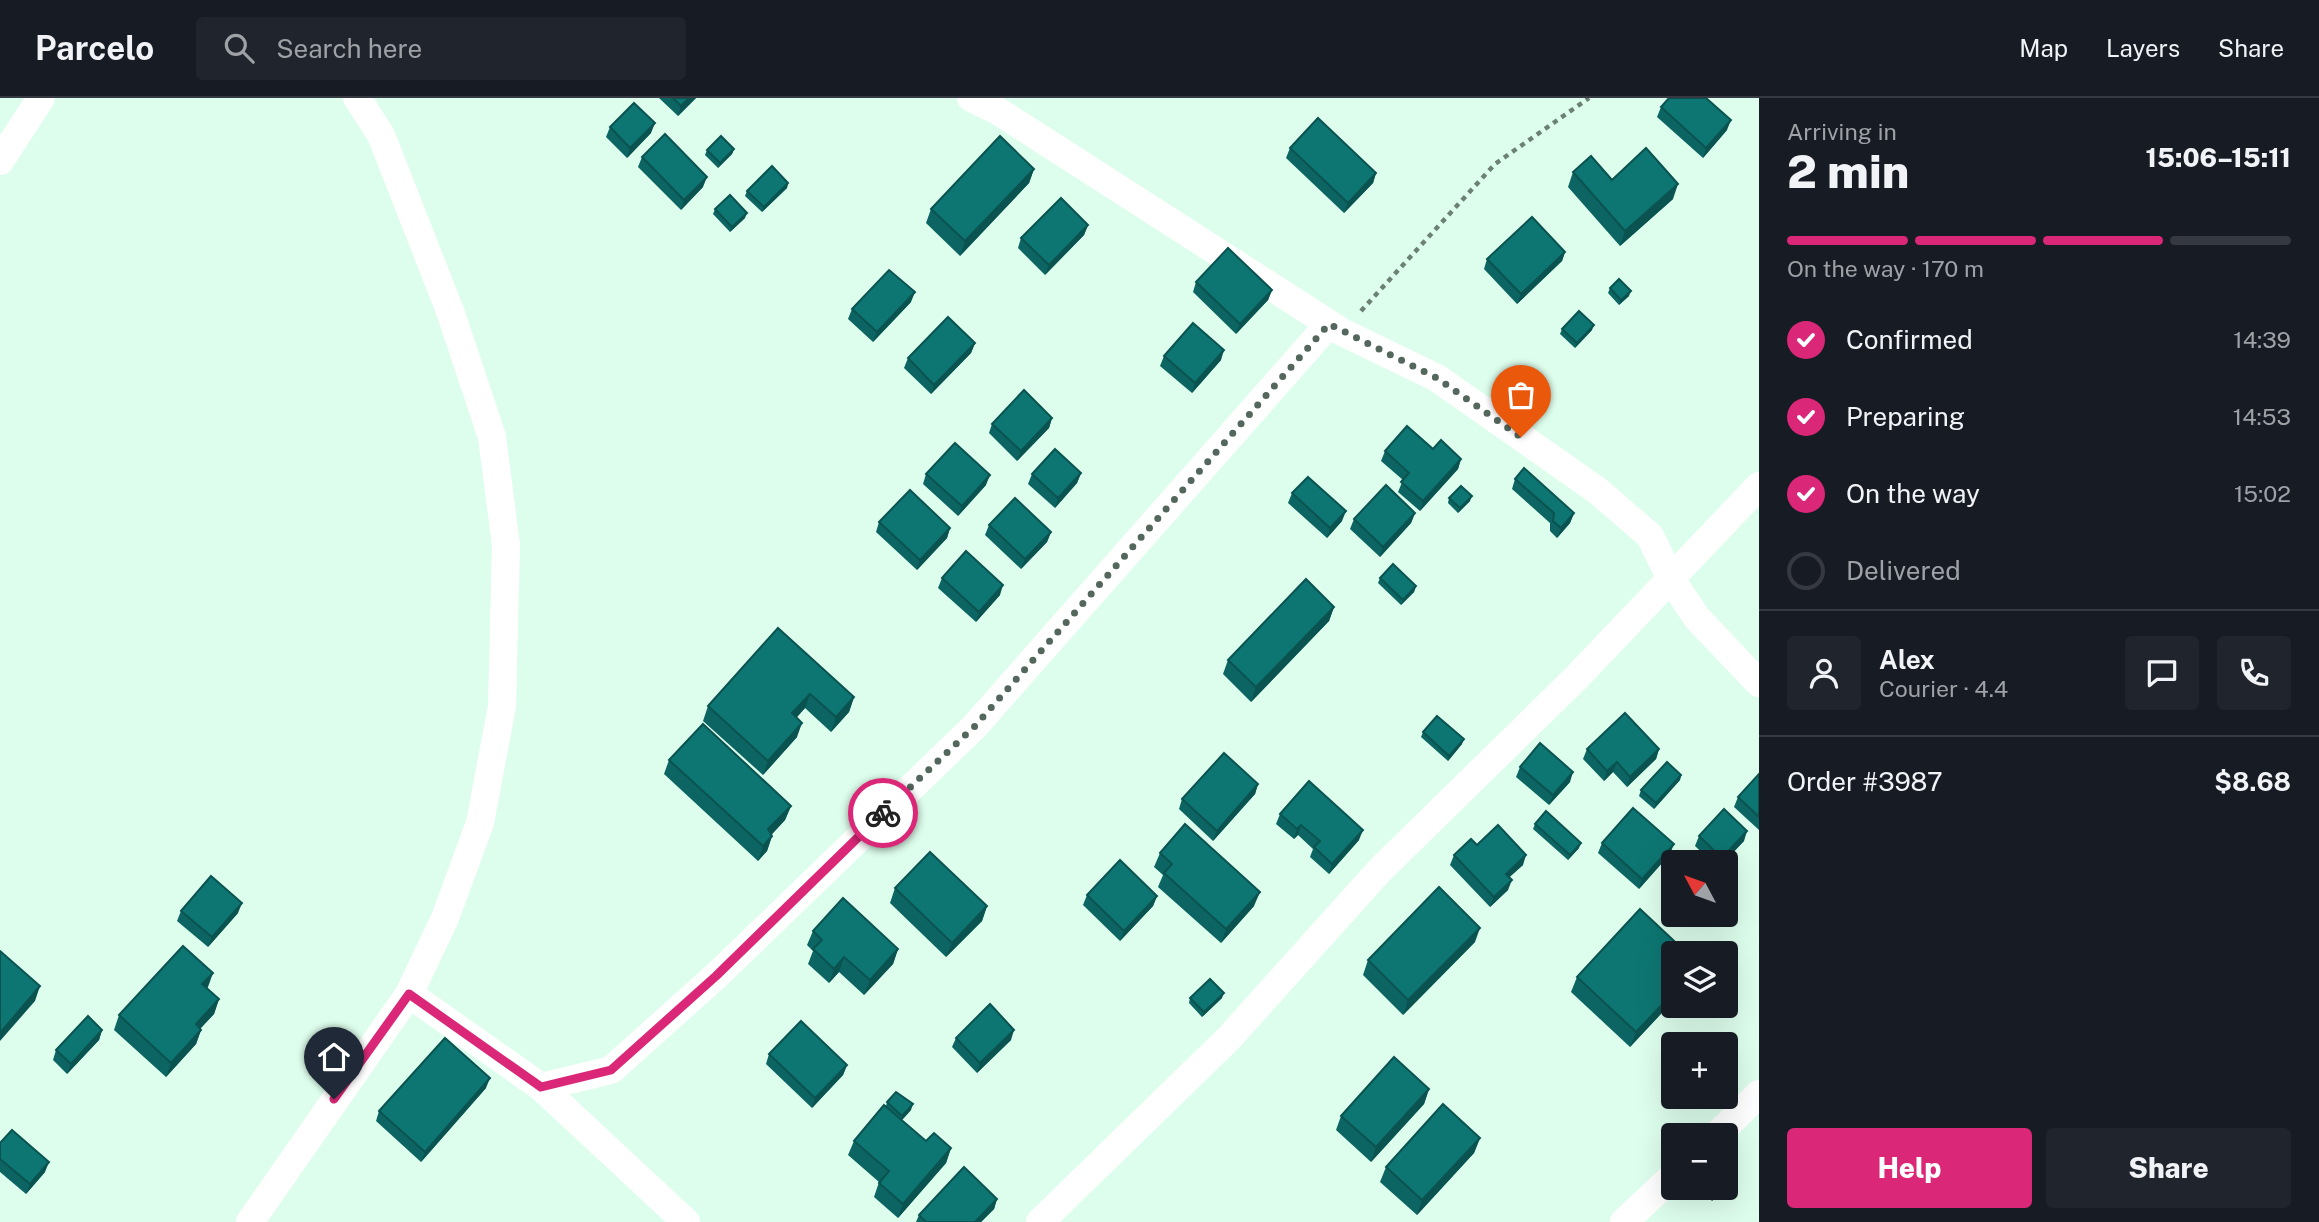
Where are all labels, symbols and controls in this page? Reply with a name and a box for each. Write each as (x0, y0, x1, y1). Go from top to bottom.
search box (196, 17, 686, 80)
text: Parcelo (35, 29, 154, 67)
icon: search (220, 29, 258, 67)
text: Search here (276, 33, 422, 64)
text: Map (2019, 34, 2068, 62)
text: Layers (2106, 34, 2180, 62)
text: Share (2218, 34, 2284, 62)
text: Arriving in (1787, 118, 1897, 145)
text: 15:06–15:11 (2146, 142, 2291, 173)
text: 2 min (1787, 144, 1909, 198)
text: On the way · 170 m (1787, 255, 1984, 282)
icon: check (1787, 321, 1825, 359)
text: Confirmed (1846, 324, 1973, 355)
text: 14:39 (2233, 326, 2291, 353)
pin (1491, 365, 1551, 437)
icon: bag (1502, 376, 1540, 414)
icon: check (1787, 398, 1825, 436)
text: Preparing (1846, 401, 1965, 432)
text: 14:53 (2233, 403, 2291, 430)
icon: check (1787, 475, 1825, 513)
text: On the way (1846, 478, 1980, 509)
text: 15:02 (2234, 480, 2291, 507)
text: Delivered (1846, 555, 1961, 586)
button: person (1787, 636, 1861, 710)
button: chat (2125, 636, 2199, 710)
button: phone (2217, 636, 2291, 710)
text: Alex (1879, 644, 1935, 675)
text: Courier · 4.4 (1879, 675, 2008, 702)
text: Order #3987 (1787, 766, 1943, 797)
text: $8.68 (2214, 766, 2291, 797)
courier (848, 778, 918, 848)
icon: bike (864, 794, 902, 832)
north arrow (1661, 850, 1738, 928)
map controls (1661, 850, 1738, 1200)
button: layers (1661, 941, 1738, 1018)
pin (304, 1027, 364, 1099)
button: + (1661, 1032, 1738, 1109)
icon: home (315, 1038, 353, 1076)
button: − (1661, 1123, 1738, 1200)
button: Help (1787, 1128, 2032, 1208)
button: Share (2046, 1128, 2291, 1208)

